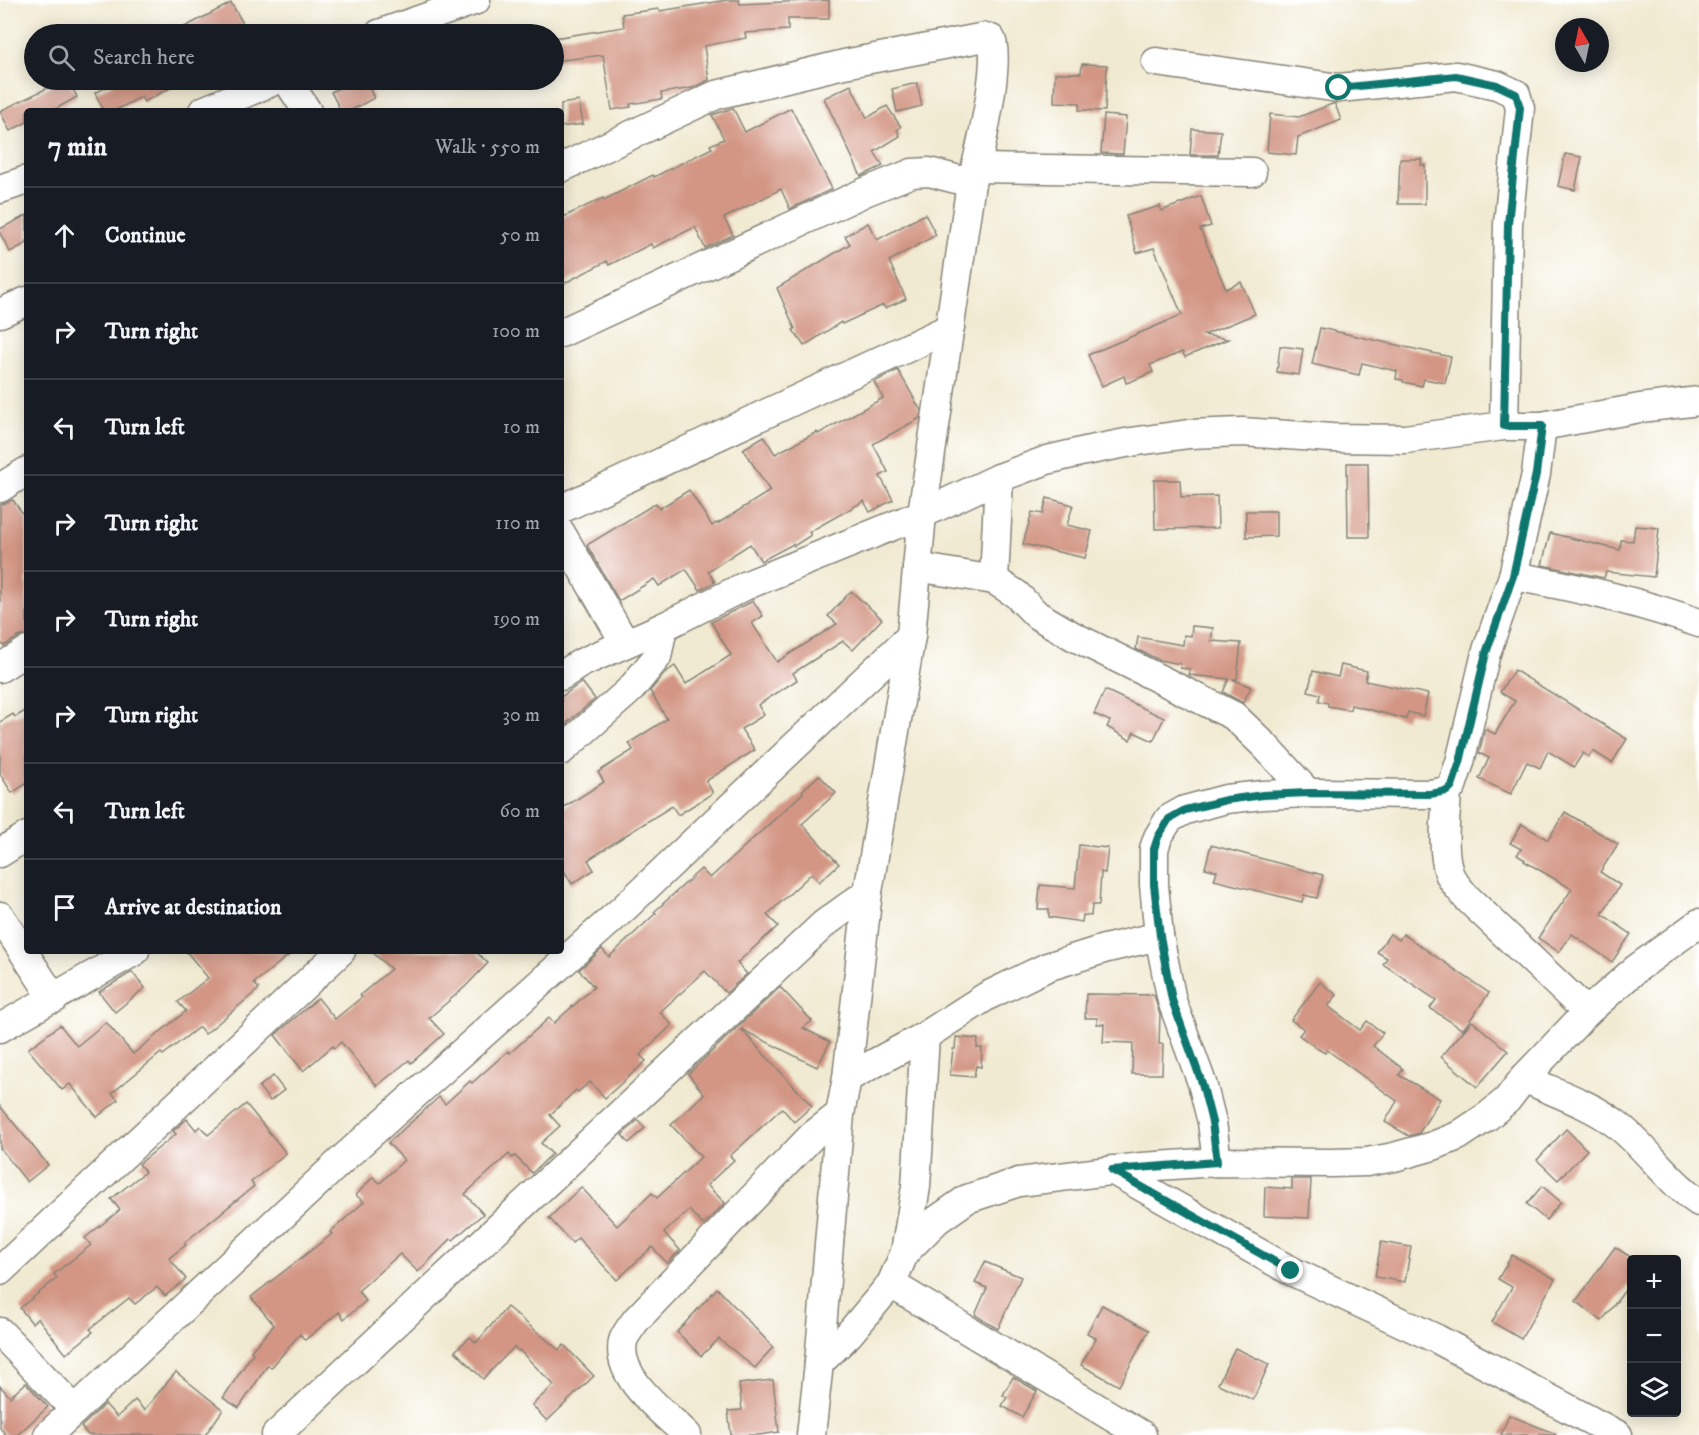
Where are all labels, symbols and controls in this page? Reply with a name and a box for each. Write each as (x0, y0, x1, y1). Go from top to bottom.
north arrow (1555, 18, 1609, 72)
search box (24, 24, 564, 90)
icon: search (45, 41, 78, 74)
text: Search here (93, 44, 195, 71)
route start (1325, 74, 1351, 100)
text: 7 min (48, 131, 107, 164)
text: Walk · 550 m (435, 135, 540, 160)
icon: ahead (48, 219, 81, 252)
text: Continue (105, 222, 186, 249)
text: 50 m (500, 223, 540, 248)
icon: right (48, 315, 81, 348)
text: Turn right (105, 318, 198, 345)
text: 100 m (492, 319, 540, 344)
icon: left (48, 411, 81, 444)
text: Turn left (105, 414, 185, 441)
text: 10 m (503, 415, 540, 440)
icon: right (48, 507, 81, 540)
text: Turn right (105, 510, 198, 537)
text: 110 m (495, 511, 540, 536)
icon: right (48, 603, 81, 636)
text: Turn right (105, 606, 198, 633)
text: 190 m (493, 607, 540, 632)
icon: right (48, 699, 81, 732)
text: Turn right (105, 702, 198, 729)
text: 30 m (502, 703, 540, 728)
icon: left (48, 795, 81, 828)
text: Turn left (105, 798, 185, 825)
text: 60 m (500, 799, 540, 824)
icon: arrive (48, 891, 81, 924)
text: Arrive at destination (105, 894, 282, 921)
map controls (1627, 1255, 1681, 1417)
button: + (1627, 1255, 1681, 1309)
route end (1277, 1257, 1303, 1283)
button: − (1627, 1309, 1681, 1363)
button: layers (1627, 1363, 1681, 1417)

